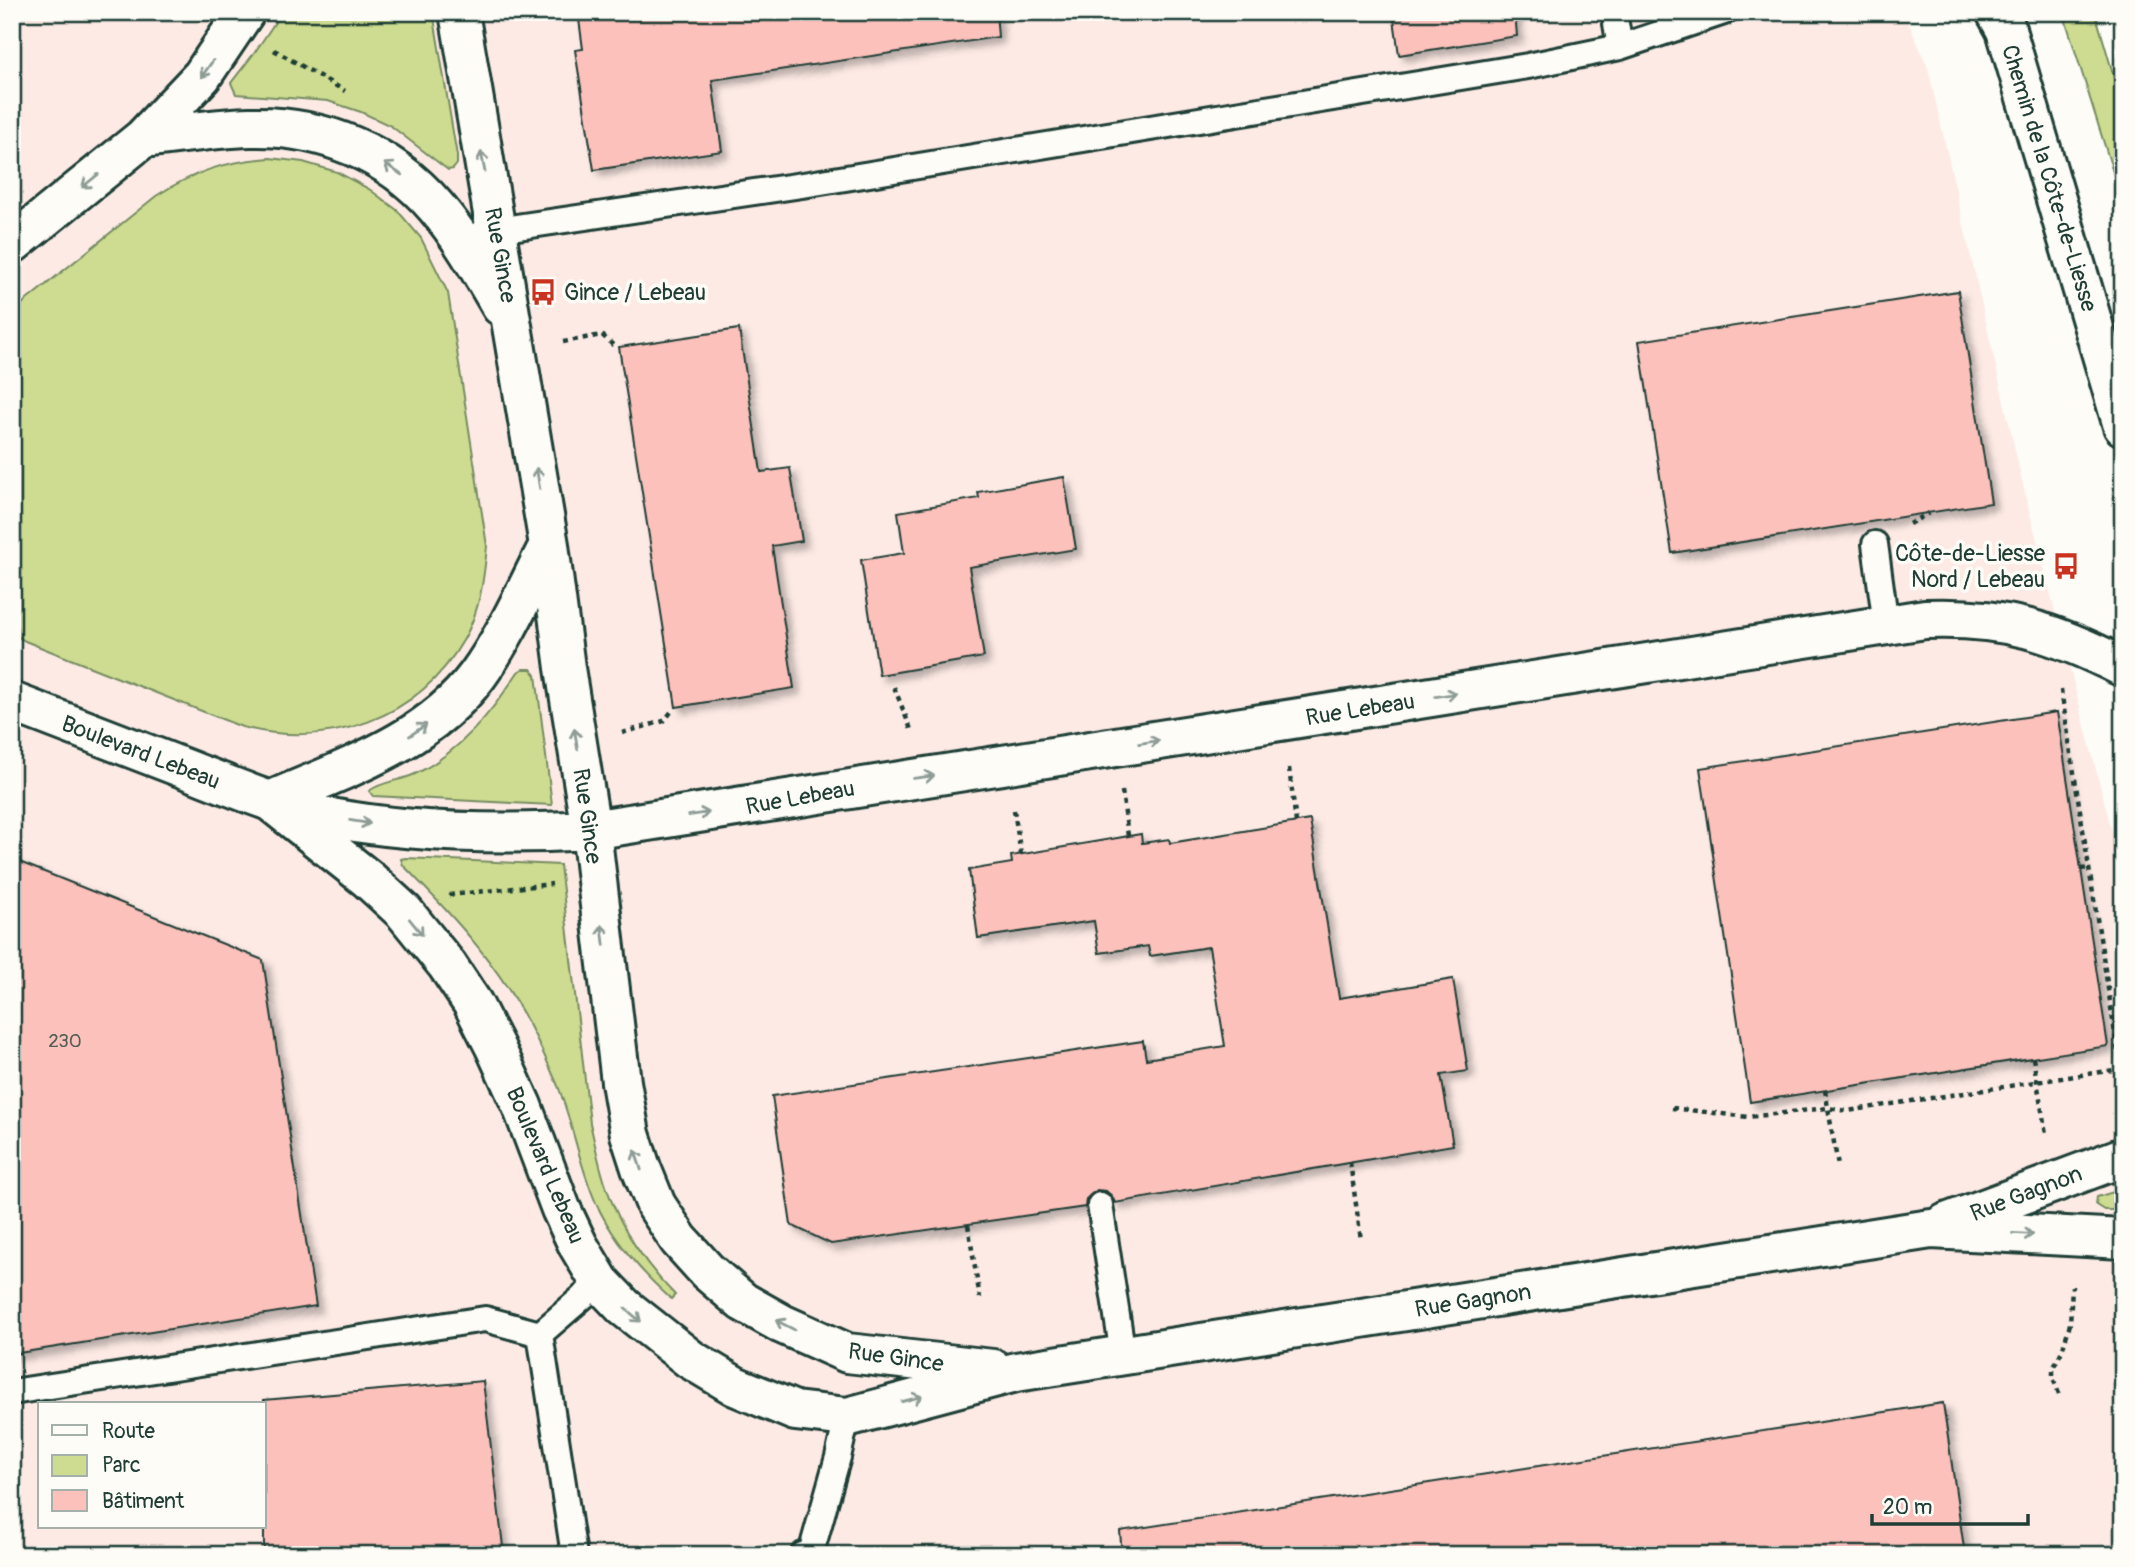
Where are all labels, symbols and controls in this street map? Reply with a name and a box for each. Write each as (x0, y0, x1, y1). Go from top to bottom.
street label: Chemin de la Côte-de-Liesse (1995, 41, 2104, 316)
one-way arrow (200, 58, 214, 78)
one-way arrow (476, 151, 490, 174)
one-way arrow (384, 162, 404, 176)
one-way arrow (82, 173, 100, 188)
street label: Rue Gince (478, 205, 523, 306)
bus stop icon: Gince / Lebeau (528, 277, 558, 307)
place label: Gince / Lebeau (564, 278, 706, 307)
one-way arrow (531, 467, 544, 490)
place label: Côte-de-Liesse Nord / Lebeau (1895, 539, 2046, 594)
bus stop icon: Côte-de-Liesse Nord / Lebeau (2051, 551, 2081, 581)
street label: Rue Lebeau (1304, 687, 1417, 732)
one-way arrow (1434, 688, 1457, 701)
street label: Boulevard Lebeau (57, 709, 224, 796)
one-way arrow (408, 723, 427, 737)
one-way arrow (569, 728, 582, 751)
one-way arrow (1137, 735, 1159, 748)
street label: Rue Gince (566, 766, 609, 866)
one-way arrow (912, 771, 935, 784)
street label: Rue Lebeau (743, 774, 857, 821)
one-way arrow (687, 807, 710, 820)
one-way arrow (348, 816, 371, 829)
one-way arrow (409, 918, 424, 936)
one-way arrow (597, 925, 610, 947)
house number: 230 (48, 1029, 82, 1053)
street label: Boulevard Lebeau (499, 1082, 592, 1248)
one-way arrow (631, 1149, 644, 1171)
street label: Rue Gagnon (1966, 1159, 2086, 1228)
one-way arrow (2011, 1227, 2034, 1240)
street label: Rue Gagnon (1413, 1277, 1533, 1324)
one-way arrow (623, 1307, 641, 1323)
one-way arrow (775, 1318, 796, 1331)
street label: Rue Gince (846, 1336, 946, 1379)
one-way arrow (901, 1392, 923, 1405)
legend (38, 1402, 266, 1528)
text: Route (102, 1418, 155, 1445)
text: Parc (102, 1452, 141, 1479)
scale bar (1872, 1483, 2028, 1527)
text: Bâtiment (102, 1488, 185, 1515)
text: 20 m (1883, 1494, 1932, 1521)

